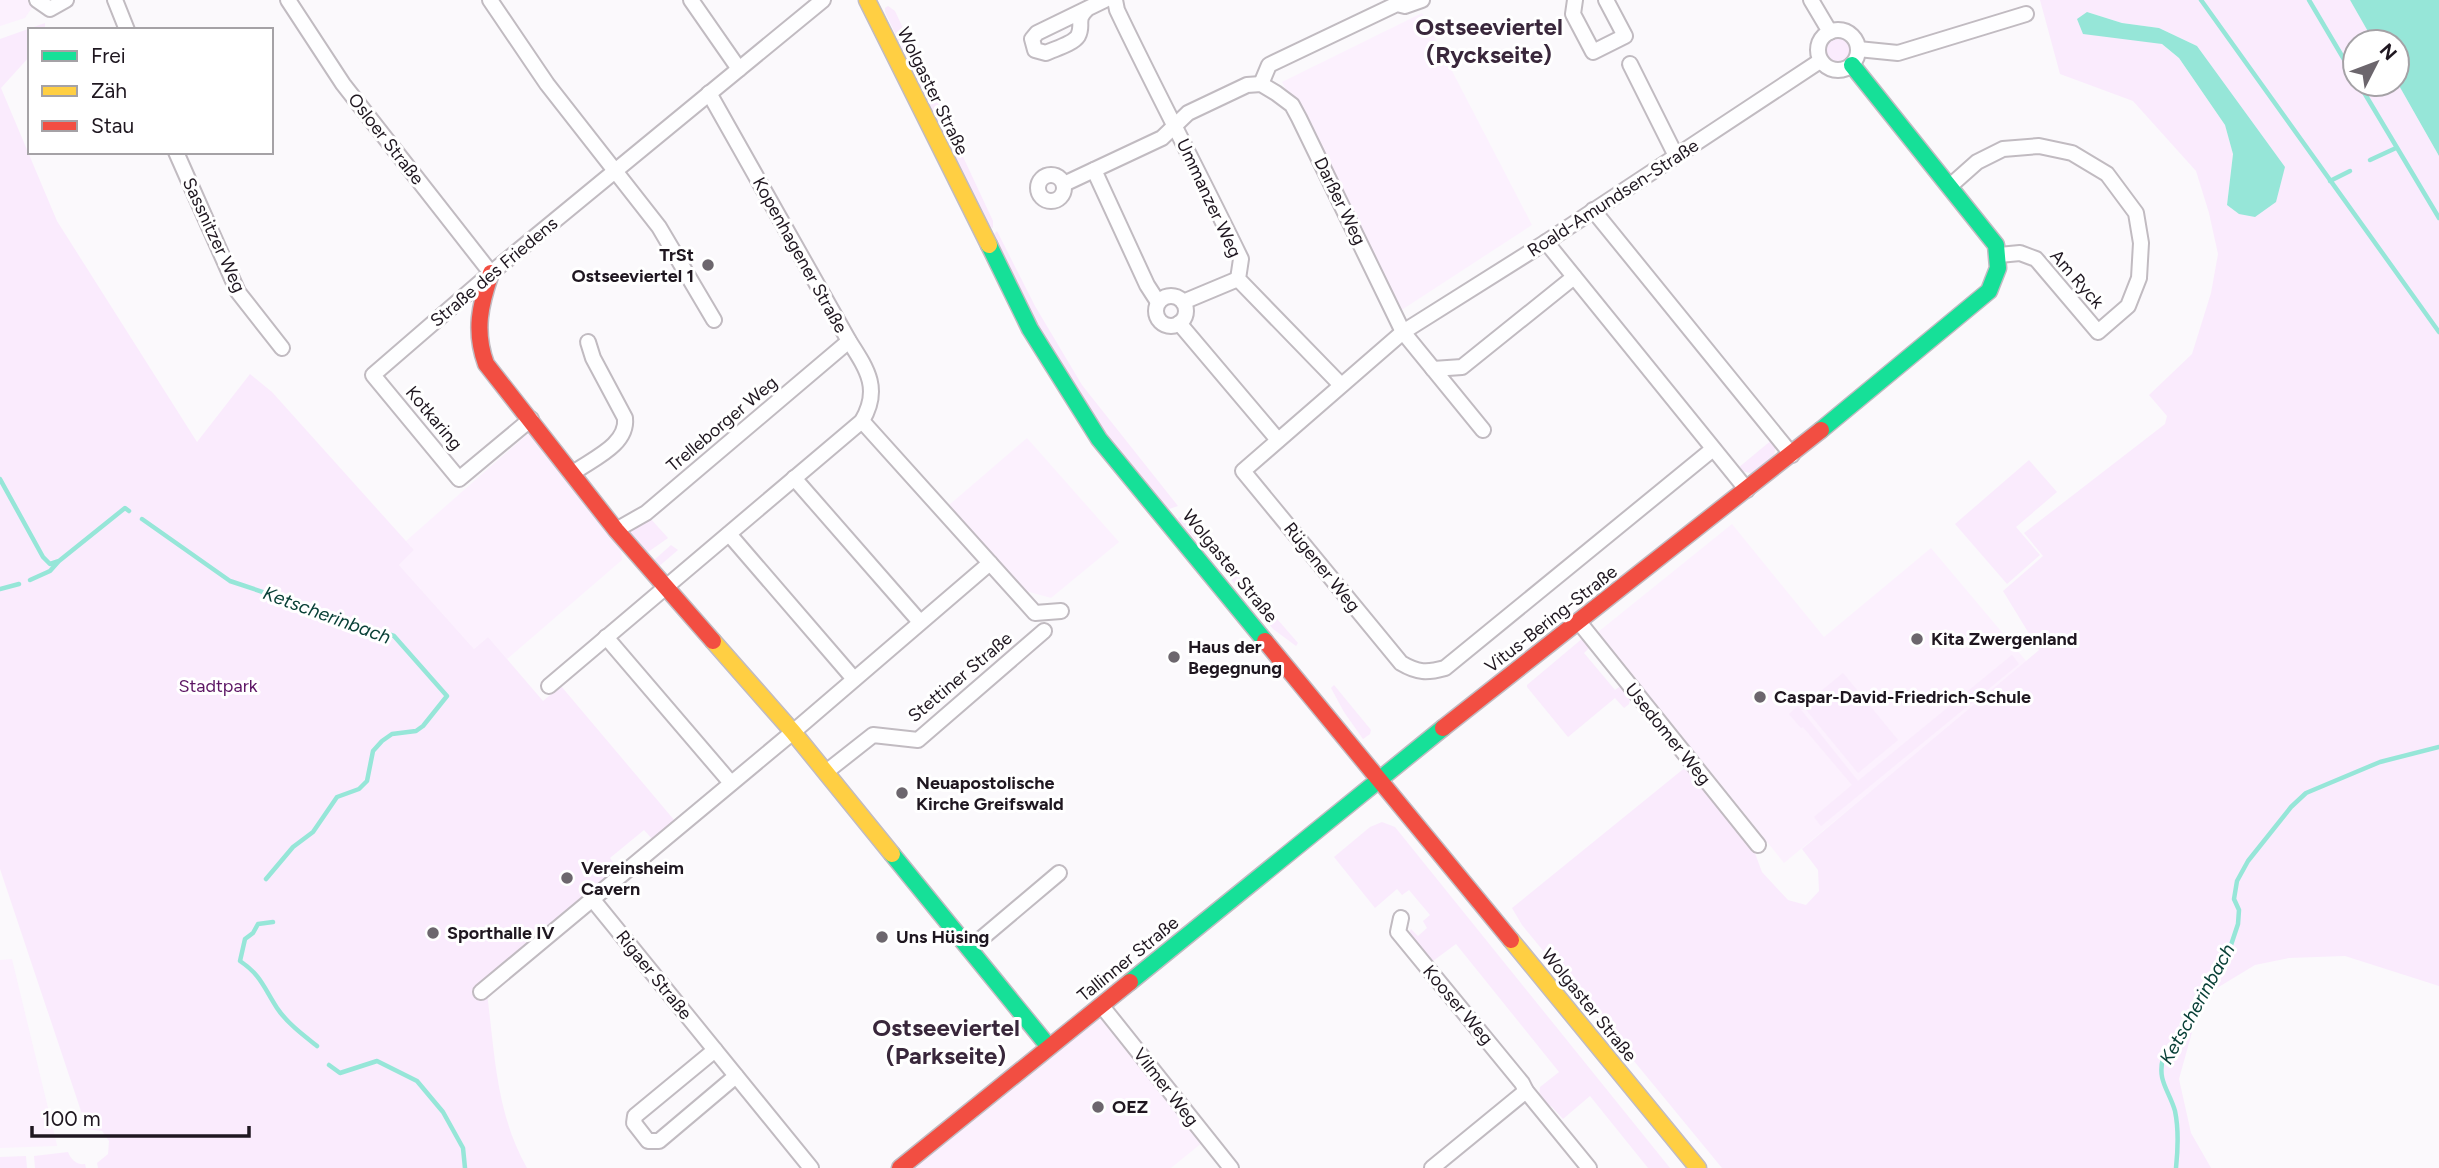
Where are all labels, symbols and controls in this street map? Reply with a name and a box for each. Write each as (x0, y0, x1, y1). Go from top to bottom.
district label: Ostseeviertel (Ryckseite) (1415, 12, 1563, 69)
street label: Wolgaster Straße (893, 24, 973, 159)
legend (28, 28, 273, 154)
north arrow (2341, 28, 2411, 98)
text: N (2375, 39, 2402, 65)
text: Frei (91, 43, 126, 68)
text: Zäh (91, 78, 127, 103)
street label: Osloer Straße (343, 89, 429, 189)
text: Stau (91, 113, 134, 138)
street label: Roald-Amundsen-Straße (1523, 134, 1703, 262)
street label: Ummanzer Weg (1172, 135, 1246, 261)
street label: Darßer Weg (1309, 153, 1371, 249)
street label: Kopenhagener Straße (748, 173, 852, 337)
street label: Sassnitzer Weg (178, 174, 250, 296)
street label: Straße des Friedens (426, 212, 562, 332)
place label: TrSt Ostseeviertel 1 (571, 244, 694, 287)
street label: Am Ryck (2045, 245, 2109, 313)
marker: TrSt Ostseeviertel 1 (700, 257, 716, 273)
street label: Trelleborger Weg (662, 371, 782, 477)
street label: Kotkaring (401, 382, 467, 454)
street label: Wolgaster Straße (1178, 505, 1282, 627)
street label: Rügener Weg (1279, 518, 1365, 616)
street label: Vitus-Bering-Straße (1481, 560, 1622, 677)
water label: Ketscherinbach (260, 581, 394, 649)
street label: Stettiner Straße (904, 627, 1017, 727)
place label: Kita Zwergenland (1931, 628, 2078, 650)
marker: Kita Zwergenland (1909, 631, 1925, 647)
place label: Haus der Begegnung (1188, 636, 1282, 679)
marker: Haus der Begegnung (1166, 649, 1182, 665)
park label: Stadtpark (179, 675, 258, 697)
street label: Usedomer Weg (1620, 679, 1716, 789)
place label: Caspar-David-Friedrich-Schule (1774, 686, 2031, 708)
marker: Caspar-David-Friedrich-Schule (1752, 689, 1768, 705)
place label: Neuapostolische Kirche Greifswald (916, 772, 1064, 815)
marker: Neuapostolische Kirche Greifswald (894, 785, 910, 801)
place label: Vereinsheim Cavern (581, 857, 684, 900)
marker: Vereinsheim Cavern (559, 870, 575, 886)
street label: Tallinner Straße (1073, 911, 1183, 1006)
place label: Sporthalle IV (447, 922, 554, 944)
marker: Sporthalle IV (425, 925, 441, 941)
street label: Rigaer Straße (611, 926, 697, 1024)
place label: Uns Hüsing (896, 926, 989, 948)
marker: Uns Hüsing (874, 929, 890, 945)
water label: Ketscherinbach (2154, 939, 2240, 1068)
street label: Wolgaster Straße (1537, 944, 1641, 1066)
street label: Kooser Weg (1418, 961, 1498, 1049)
district label: Ostseeviertel (Parkseite) (872, 1013, 1020, 1070)
street label: Vilmer Weg (1129, 1043, 1203, 1131)
scale bar (32, 1094, 248, 1138)
place label: OEZ (1112, 1096, 1148, 1118)
marker: OEZ (1090, 1099, 1106, 1115)
text: 100 m (42, 1106, 101, 1131)

